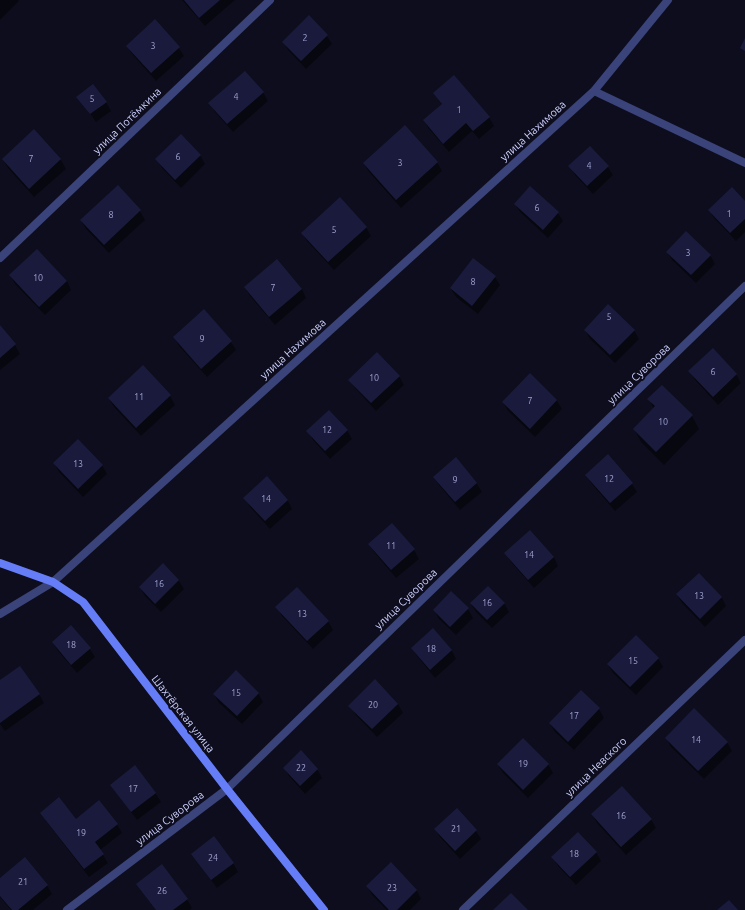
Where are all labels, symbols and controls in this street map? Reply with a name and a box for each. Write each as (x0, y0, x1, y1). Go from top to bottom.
house number: 2 (302, 33, 308, 43)
house number: 3 (150, 41, 156, 51)
street label: улица Потёмкина (90, 85, 164, 157)
house number: 4 (233, 92, 239, 102)
house number: 5 (89, 94, 95, 104)
street label: улица Нахимова (497, 98, 569, 164)
house number: 1 (456, 105, 462, 115)
house number: 6 (175, 152, 181, 162)
house number: 7 (28, 154, 34, 164)
house number: 3 (397, 158, 403, 168)
house number: 4 (586, 161, 592, 171)
house number: 6 (534, 203, 540, 213)
house number: 1 (726, 209, 732, 219)
house number: 8 (108, 210, 114, 220)
house number: 5 (331, 225, 337, 235)
house number: 3 (685, 248, 691, 258)
house number: 10 (33, 273, 43, 283)
house number: 8 (470, 277, 476, 287)
house number: 7 (270, 283, 276, 293)
house number: 5 (606, 312, 612, 322)
street label: улица Нахимова (257, 316, 329, 382)
house number: 9 (199, 334, 205, 344)
street label: улица Суворова (605, 341, 673, 407)
house number: 6 (710, 367, 716, 377)
house number: 10 (369, 373, 379, 383)
house number: 11 (134, 392, 144, 402)
house number: 7 (527, 396, 533, 406)
house number: 10 (658, 417, 668, 427)
house number: 12 (322, 425, 332, 435)
house number: 13 (73, 459, 83, 469)
house number: 12 (604, 474, 614, 484)
house number: 9 (452, 475, 458, 485)
house number: 14 (261, 494, 271, 504)
house number: 11 (386, 541, 396, 551)
house number: 14 (524, 550, 534, 560)
street label: улица Суворова (372, 566, 440, 632)
house number: 16 (154, 579, 164, 589)
house number: 13 (694, 591, 704, 601)
house number: 16 (482, 598, 492, 608)
house number: 13 (297, 609, 307, 619)
house number: 18 (66, 640, 76, 650)
house number: 18 (426, 644, 436, 654)
house number: 15 (628, 656, 638, 666)
street label: Шахтёрская улица (149, 673, 217, 755)
house number: 15 (231, 688, 241, 698)
house number: 20 (368, 700, 378, 710)
house number: 17 (569, 711, 579, 721)
street label: улица Невского (563, 734, 629, 800)
house number: 14 (691, 735, 701, 745)
house number: 19 (518, 759, 528, 769)
house number: 22 (296, 763, 306, 773)
house number: 17 (128, 784, 138, 794)
street label: улица Суворова (133, 788, 207, 848)
house number: 16 (616, 811, 626, 821)
house number: 21 (451, 824, 461, 834)
house number: 19 (76, 828, 86, 838)
house number: 18 (569, 849, 579, 859)
house number: 24 (208, 853, 218, 863)
house number: 21 (18, 877, 28, 887)
house number: 23 (387, 883, 397, 893)
house number: 26 (157, 886, 167, 896)

